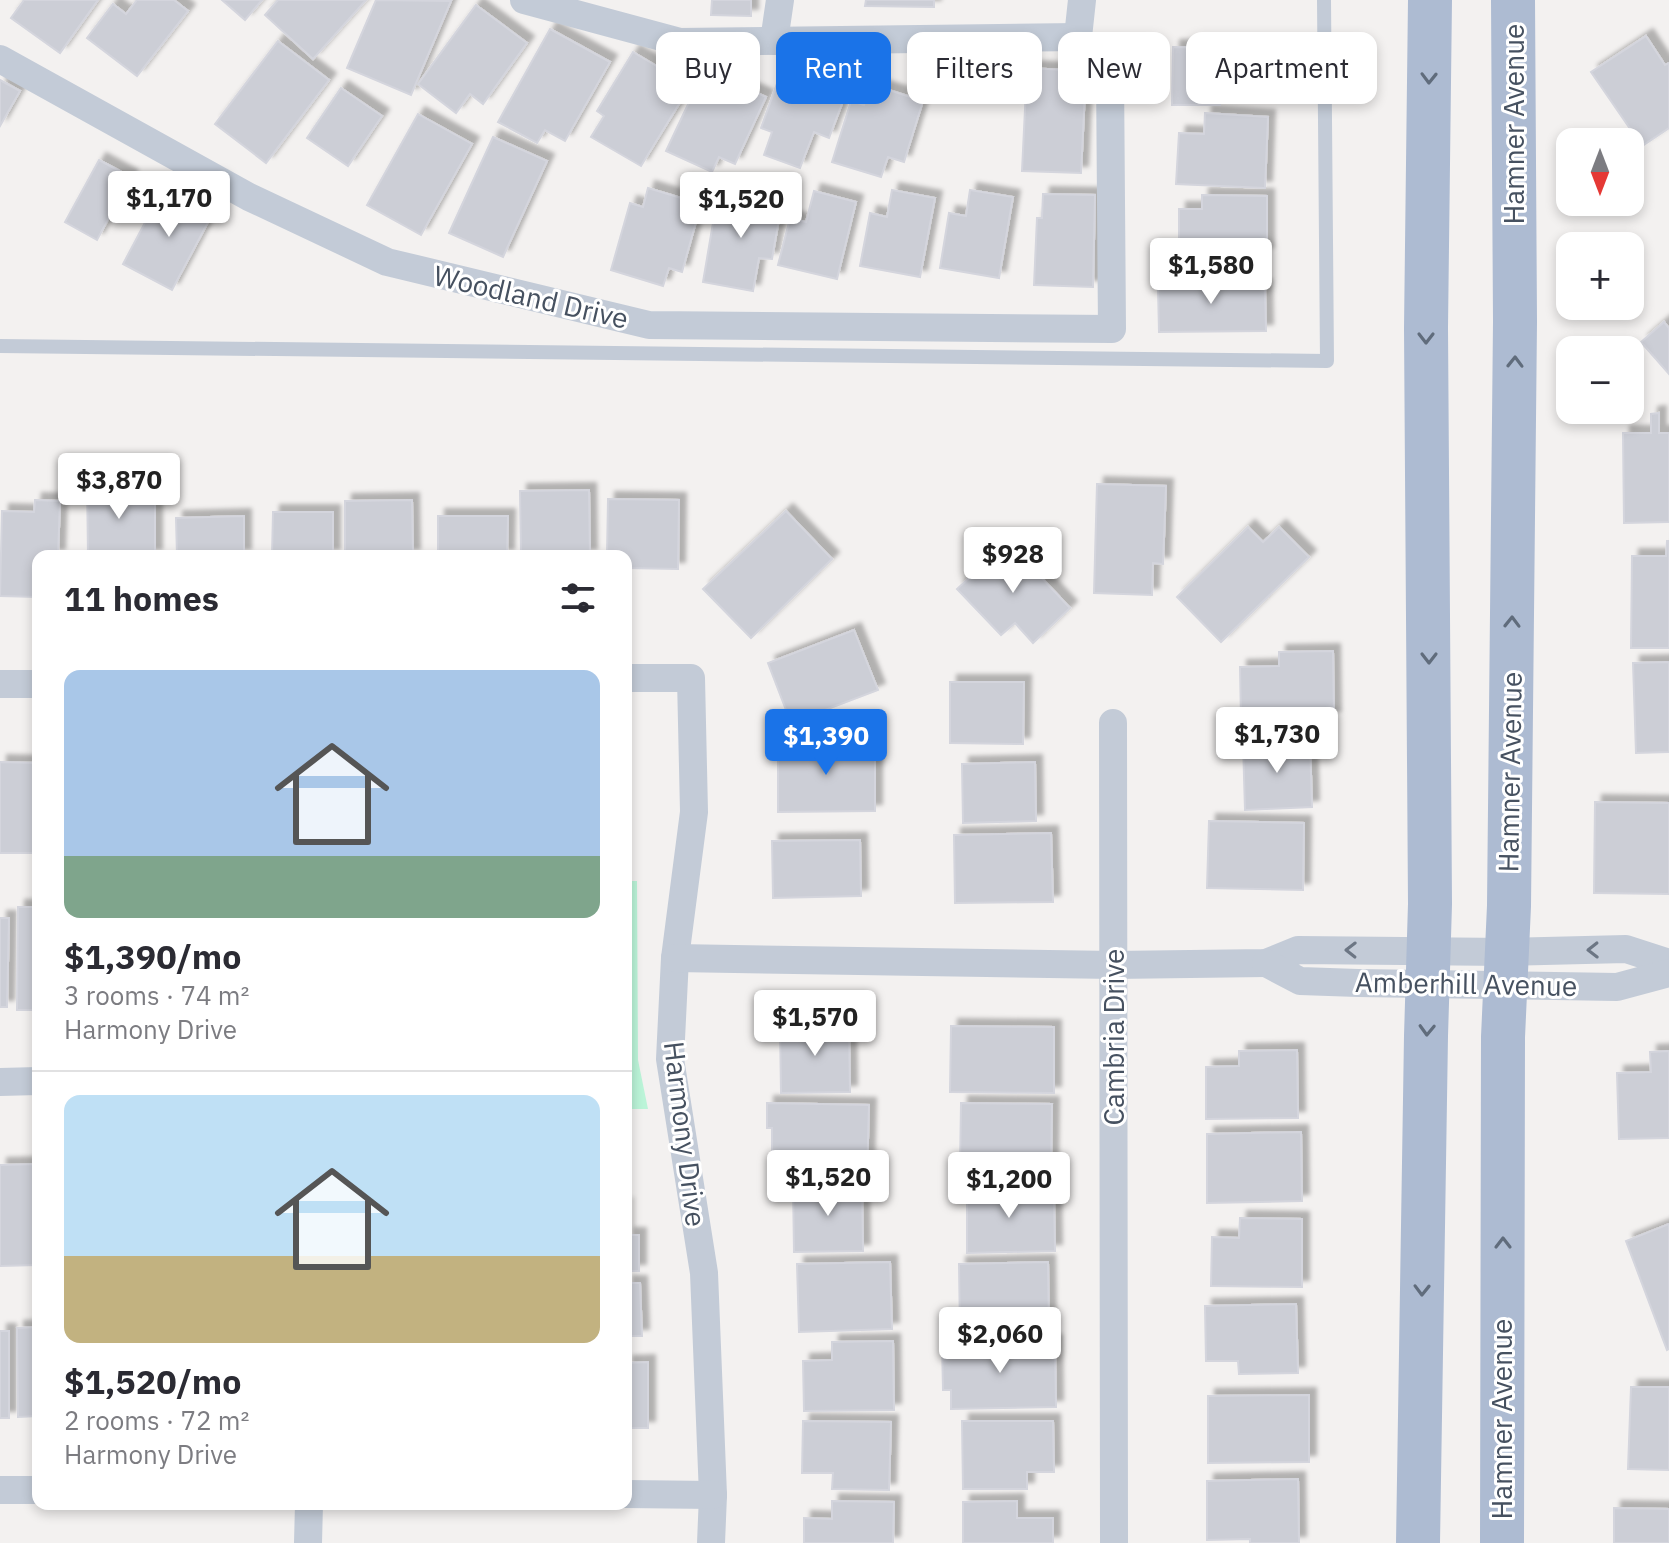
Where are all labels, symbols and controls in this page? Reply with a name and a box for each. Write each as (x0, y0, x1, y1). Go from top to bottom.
street label: Hamner Avenue (1495, 24, 1532, 224)
chip: Buy (656, 32, 760, 104)
chip: Rent (776, 32, 891, 104)
chip: Filters (907, 32, 1042, 104)
chip: New (1058, 32, 1170, 104)
chip: Apartment (1186, 32, 1377, 104)
one-way arrow (1420, 72, 1438, 85)
north arrow (1556, 128, 1644, 216)
map controls (1556, 128, 1644, 424)
pin: $1,170 (104, 171, 234, 239)
pin: $1,520 (676, 172, 806, 240)
text: $1,170 (126, 180, 212, 214)
text: $1,520 (698, 181, 784, 215)
button: + (1556, 232, 1644, 320)
pin: $1,580 (1146, 238, 1276, 306)
text: $1,580 (1168, 247, 1254, 281)
street label: Woodland Drive (430, 256, 632, 337)
one-way arrow (1418, 332, 1435, 345)
button: − (1556, 336, 1644, 424)
one-way arrow (1506, 355, 1524, 368)
pin: $3,870 (54, 453, 184, 521)
text: $3,870 (76, 462, 162, 496)
pin: $928 (966, 527, 1060, 595)
text: $928 (982, 536, 1044, 570)
text: 11 homes (64, 576, 219, 620)
icon: filters (556, 576, 600, 620)
one-way arrow (1503, 615, 1521, 628)
one-way arrow (1420, 652, 1438, 665)
street label: Hamner Avenue (1489, 671, 1530, 873)
pin: $1,730 (1212, 707, 1342, 775)
pin: $1,390 (761, 709, 891, 777)
text: $1,730 (1234, 716, 1320, 750)
text: $1,390 (783, 718, 869, 752)
icon: home (260, 722, 404, 866)
text: $1,390/mo (64, 934, 241, 978)
one-way arrow (1344, 941, 1357, 959)
one-way arrow (1586, 941, 1599, 959)
street label: Cambria Drive (1095, 949, 1132, 1125)
street label: Amberhill Avenue (1355, 963, 1578, 1004)
text: 3 rooms · 74 m² (64, 978, 249, 1012)
pin: $1,570 (750, 990, 880, 1058)
text: $1,570 (772, 999, 858, 1033)
text: Harmony Drive (64, 1012, 237, 1046)
one-way arrow (1418, 1024, 1435, 1037)
street label: Harmony Drive (656, 1039, 715, 1229)
icon: home (260, 1147, 404, 1291)
pin: $1,520 (763, 1150, 893, 1218)
pin: $1,200 (944, 1152, 1074, 1220)
text: $1,520 (785, 1159, 871, 1193)
text: $1,200 (966, 1161, 1052, 1195)
one-way arrow (1494, 1236, 1512, 1249)
one-way arrow (1414, 1284, 1431, 1297)
pin: $2,060 (935, 1307, 1065, 1375)
text: $2,060 (957, 1316, 1043, 1350)
street label: Hamner Avenue (1483, 1319, 1520, 1519)
text: $1,520/mo (64, 1359, 241, 1403)
text: 2 rooms · 72 m² (64, 1403, 249, 1437)
text: Harmony Drive (64, 1437, 237, 1471)

